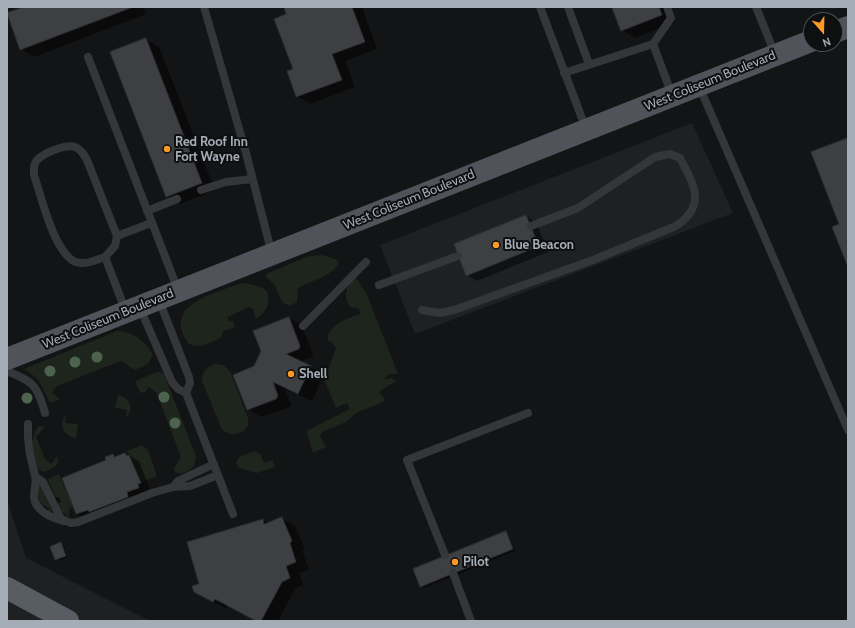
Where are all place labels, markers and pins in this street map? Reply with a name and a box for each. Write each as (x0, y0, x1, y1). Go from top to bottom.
place label: Red Roof Inn Fort Wayne (175, 134, 248, 165)
marker: Red Roof Inn Fort Wayne (162, 144, 172, 154)
place label: Blue Beacon (504, 237, 574, 253)
marker: Blue Beacon (491, 240, 501, 250)
place label: Shell (299, 366, 327, 382)
marker: Shell (286, 369, 296, 379)
place label: Pilot (463, 554, 489, 570)
marker: Pilot (450, 557, 460, 567)

